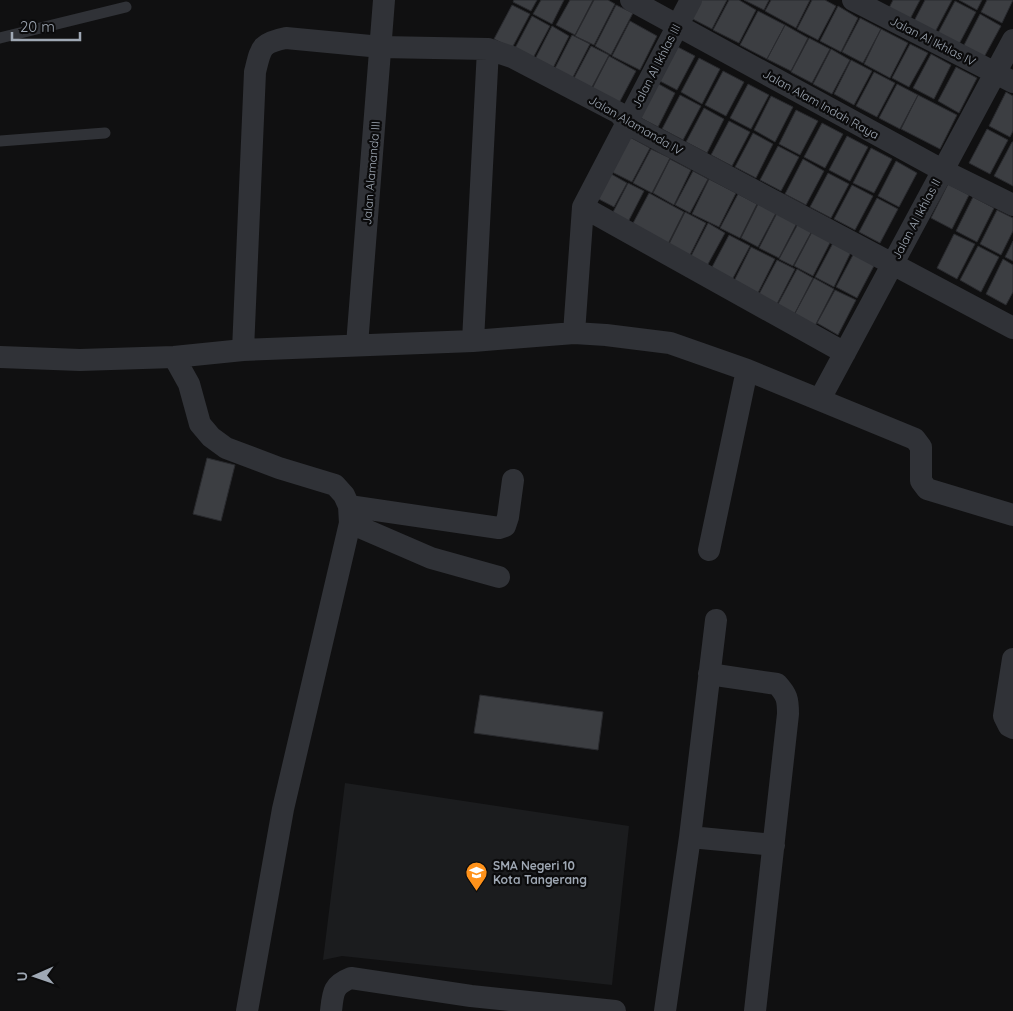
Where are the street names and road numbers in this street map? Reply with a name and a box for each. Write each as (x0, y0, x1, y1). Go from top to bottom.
street label: Jalan Al Ikhlas IV (888, 13, 978, 69)
street label: Jalan Al Ikhlas III (628, 21, 684, 111)
street label: Jalan Alam Indah Raya (760, 66, 882, 142)
street label: Jalan Alamanda IV (586, 92, 686, 158)
street label: Jalan Alamanda III (359, 120, 383, 226)
street label: Jalan Al Ikhlas II (888, 176, 944, 262)

